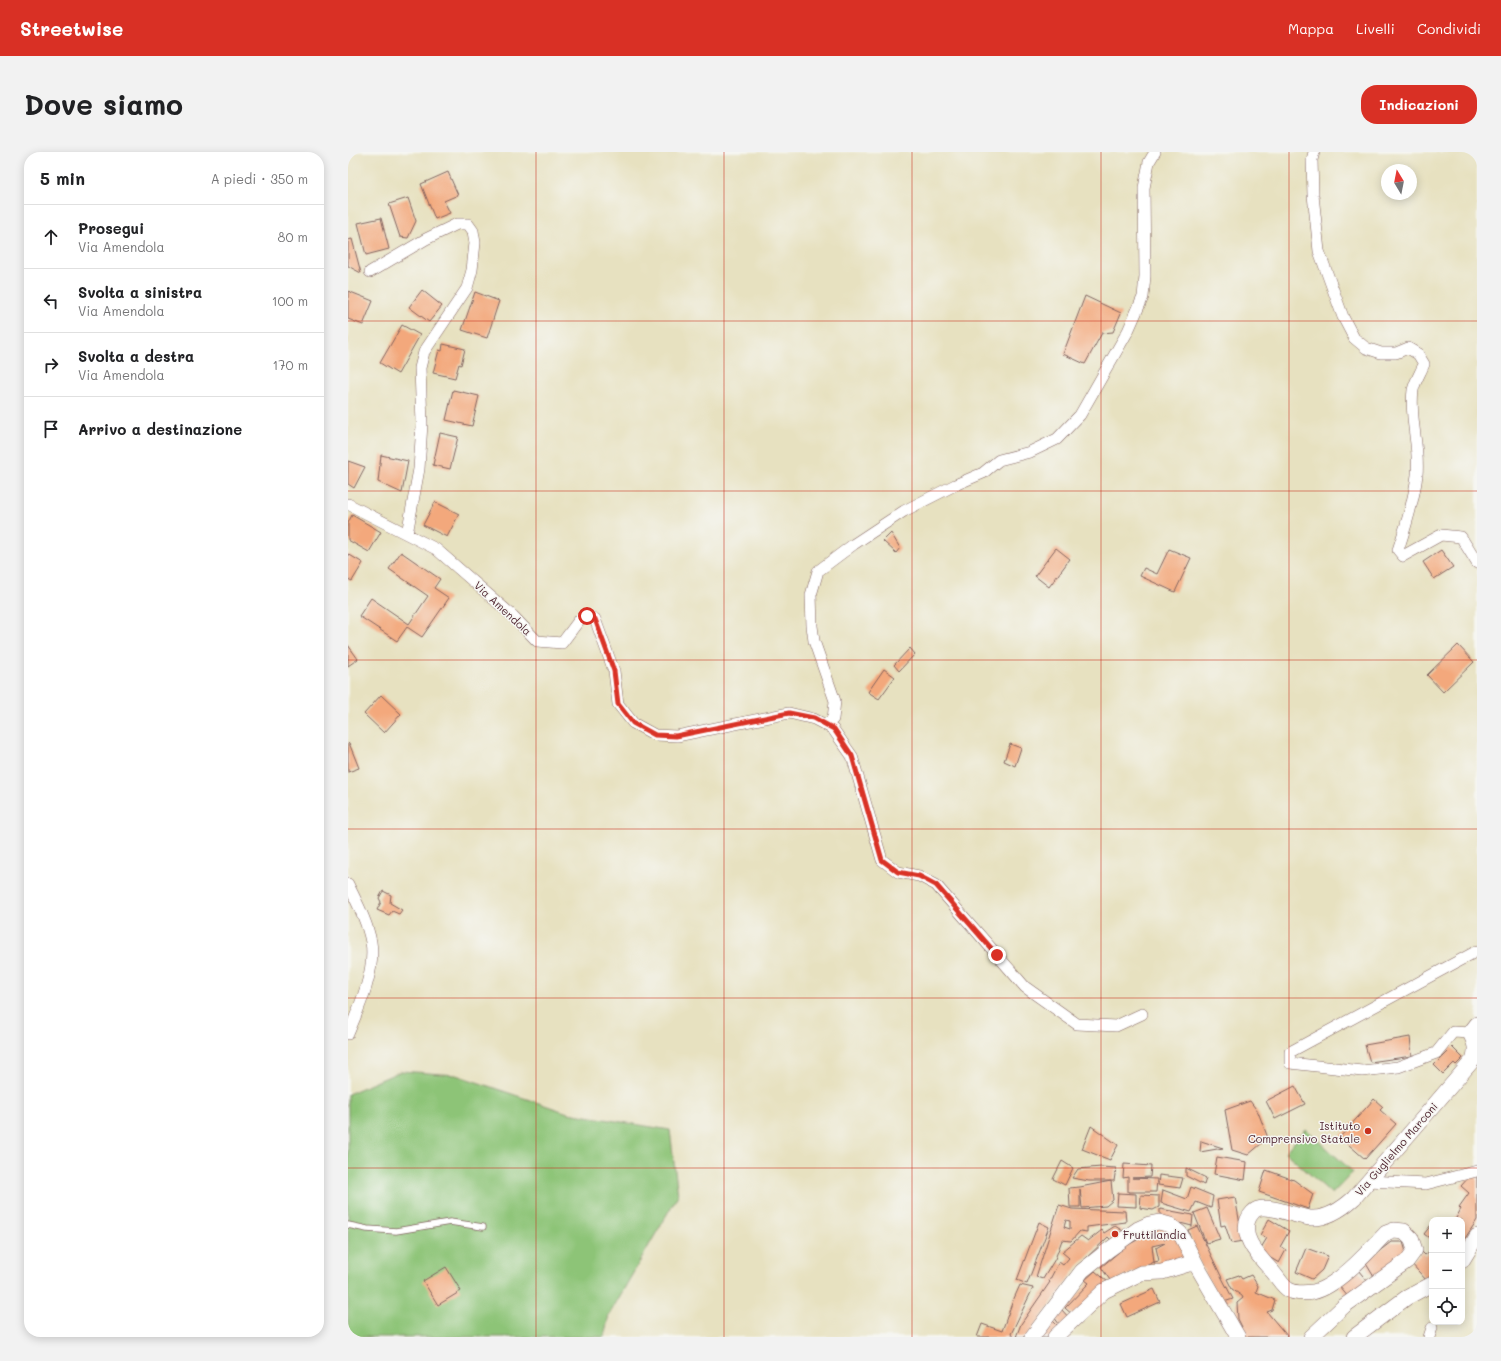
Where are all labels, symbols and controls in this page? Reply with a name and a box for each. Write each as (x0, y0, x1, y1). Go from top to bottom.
text: Streetwise (20, 16, 123, 41)
text: Mappa (1288, 19, 1334, 38)
text: Livelli (1356, 19, 1395, 38)
text: Condividi (1417, 19, 1481, 38)
button: Indicazioni (1361, 85, 1477, 124)
text: Dove siamo (24, 86, 183, 122)
north arrow (1381, 164, 1417, 200)
text: 5 min (40, 167, 85, 189)
text: A piedi · 350 m (211, 170, 308, 187)
text: Prosegui (78, 218, 144, 238)
icon: ahead (40, 226, 62, 248)
text: 80 m (278, 228, 308, 245)
text: Via Amendola (78, 238, 165, 255)
text: Svolta a sinistra (78, 282, 202, 302)
icon: left (40, 290, 62, 312)
text: 100 m (272, 292, 308, 309)
text: Via Amendola (78, 302, 165, 319)
text: Svolta a destra (78, 346, 194, 366)
icon: right (40, 354, 62, 376)
text: 170 m (272, 356, 308, 373)
text: Via Amendola (78, 366, 165, 383)
icon: arrive (40, 418, 62, 440)
text: Arrivo a destinazione (78, 419, 242, 439)
street label: Via Amendola (471, 578, 535, 639)
route start (578, 607, 596, 625)
route end (988, 946, 1006, 964)
street label: Via Guglielmo Marconi (1351, 1099, 1441, 1199)
place label: Istituto Comprensivo Statale (1248, 1118, 1360, 1146)
marker: Istituto Comprensivo Statale (1363, 1126, 1373, 1136)
map controls (1429, 1217, 1465, 1325)
button: + (1429, 1217, 1465, 1253)
place label: Fruttilandia (1123, 1227, 1187, 1242)
marker: Fruttilandia (1110, 1229, 1120, 1239)
button: − (1429, 1253, 1465, 1289)
button: locate (1429, 1289, 1465, 1325)

